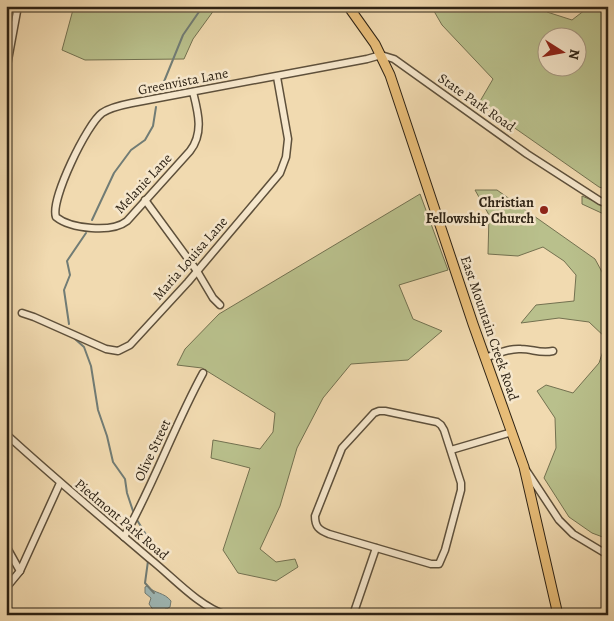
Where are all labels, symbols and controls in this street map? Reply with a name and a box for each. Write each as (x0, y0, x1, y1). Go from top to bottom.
north arrow (536, 28, 586, 78)
text: N (564, 48, 585, 61)
street label: Greenvista Lane (136, 63, 230, 100)
street label: State Park Road (434, 69, 520, 136)
street label: Melanie Lane (110, 149, 176, 218)
place label: Christian Fellowship Church (426, 193, 534, 228)
marker: Christian Fellowship Church (538, 204, 550, 216)
street label: Maria Louisa Lane (149, 212, 232, 304)
street label: East Mountain Creek Road (456, 253, 523, 404)
street label: Olive Street (130, 416, 175, 484)
street label: Piedmont Park Road (71, 474, 173, 565)

